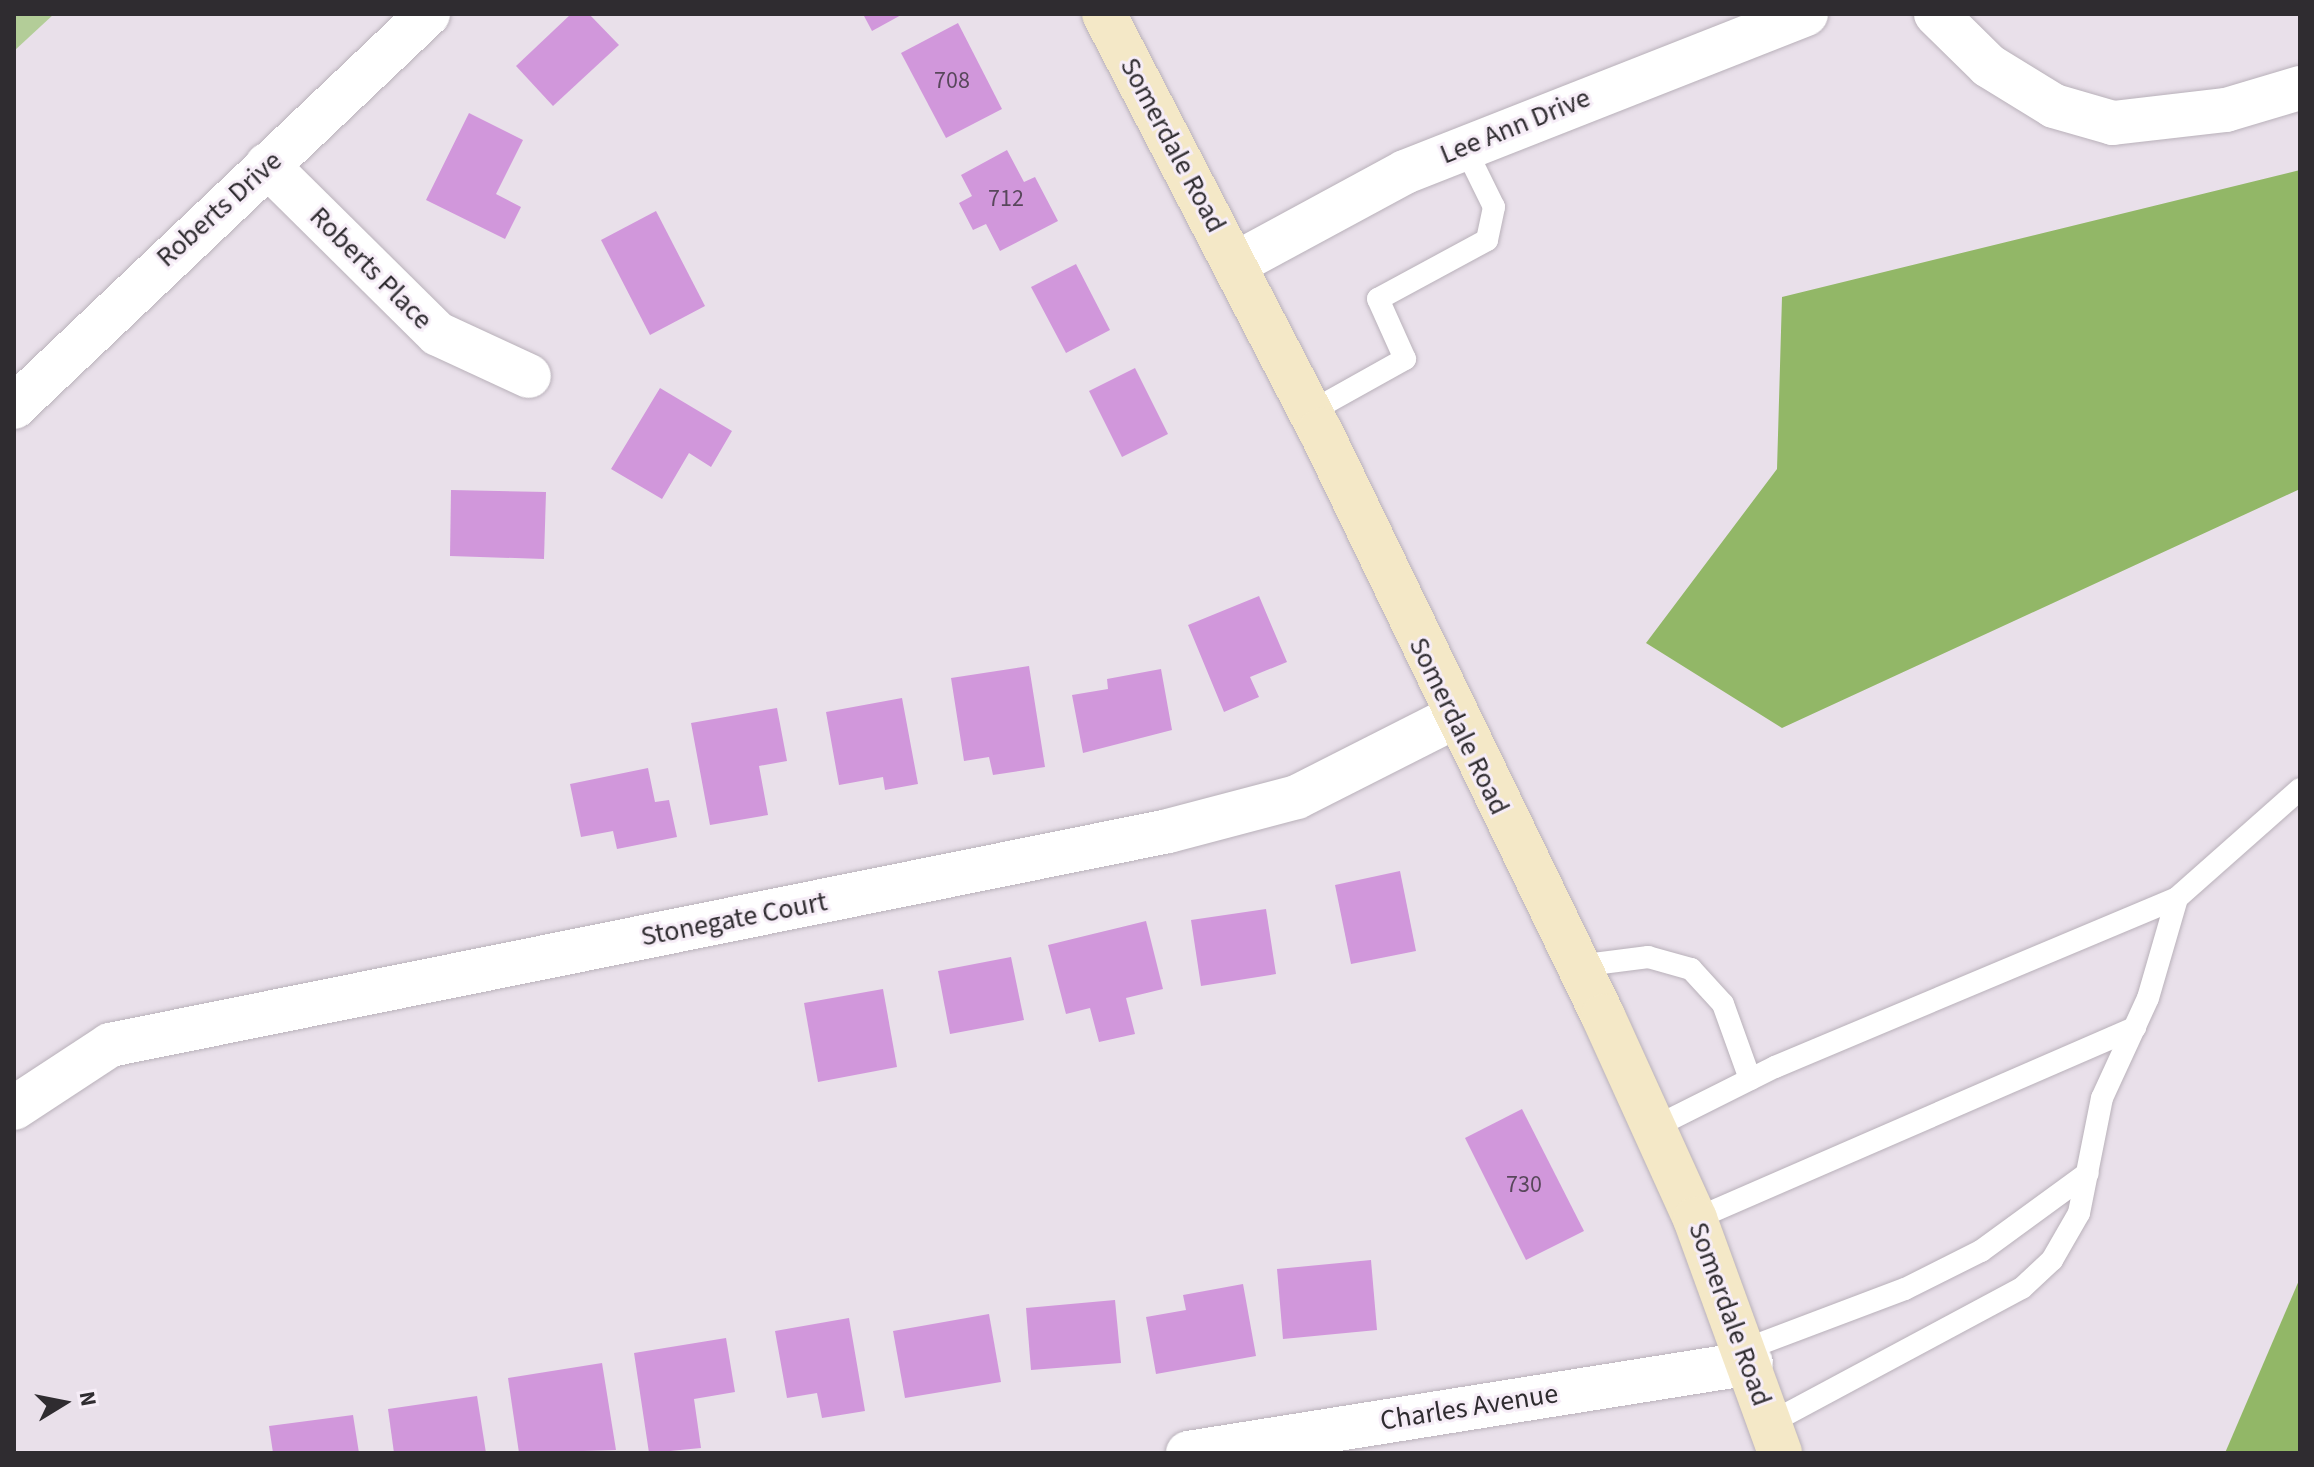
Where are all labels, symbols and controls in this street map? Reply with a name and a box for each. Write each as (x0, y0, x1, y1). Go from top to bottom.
street label: Somerdale Road (1113, 52, 1233, 238)
house number: 708 (934, 67, 970, 95)
street label: Lee Ann Drive (1435, 81, 1595, 171)
street label: Roberts Drive (149, 144, 289, 274)
house number: 712 (988, 185, 1024, 213)
street label: Roberts Place (303, 200, 439, 336)
street label: Somerdale Road (1402, 632, 1516, 820)
street label: Stonegate Court (638, 884, 830, 954)
house number: 730 (1506, 1171, 1542, 1199)
street label: Somerdale Road (1681, 1218, 1779, 1410)
north arrow (24, 1363, 104, 1443)
street label: Charles Avenue (1378, 1376, 1560, 1438)
text: N (71, 1389, 105, 1409)

